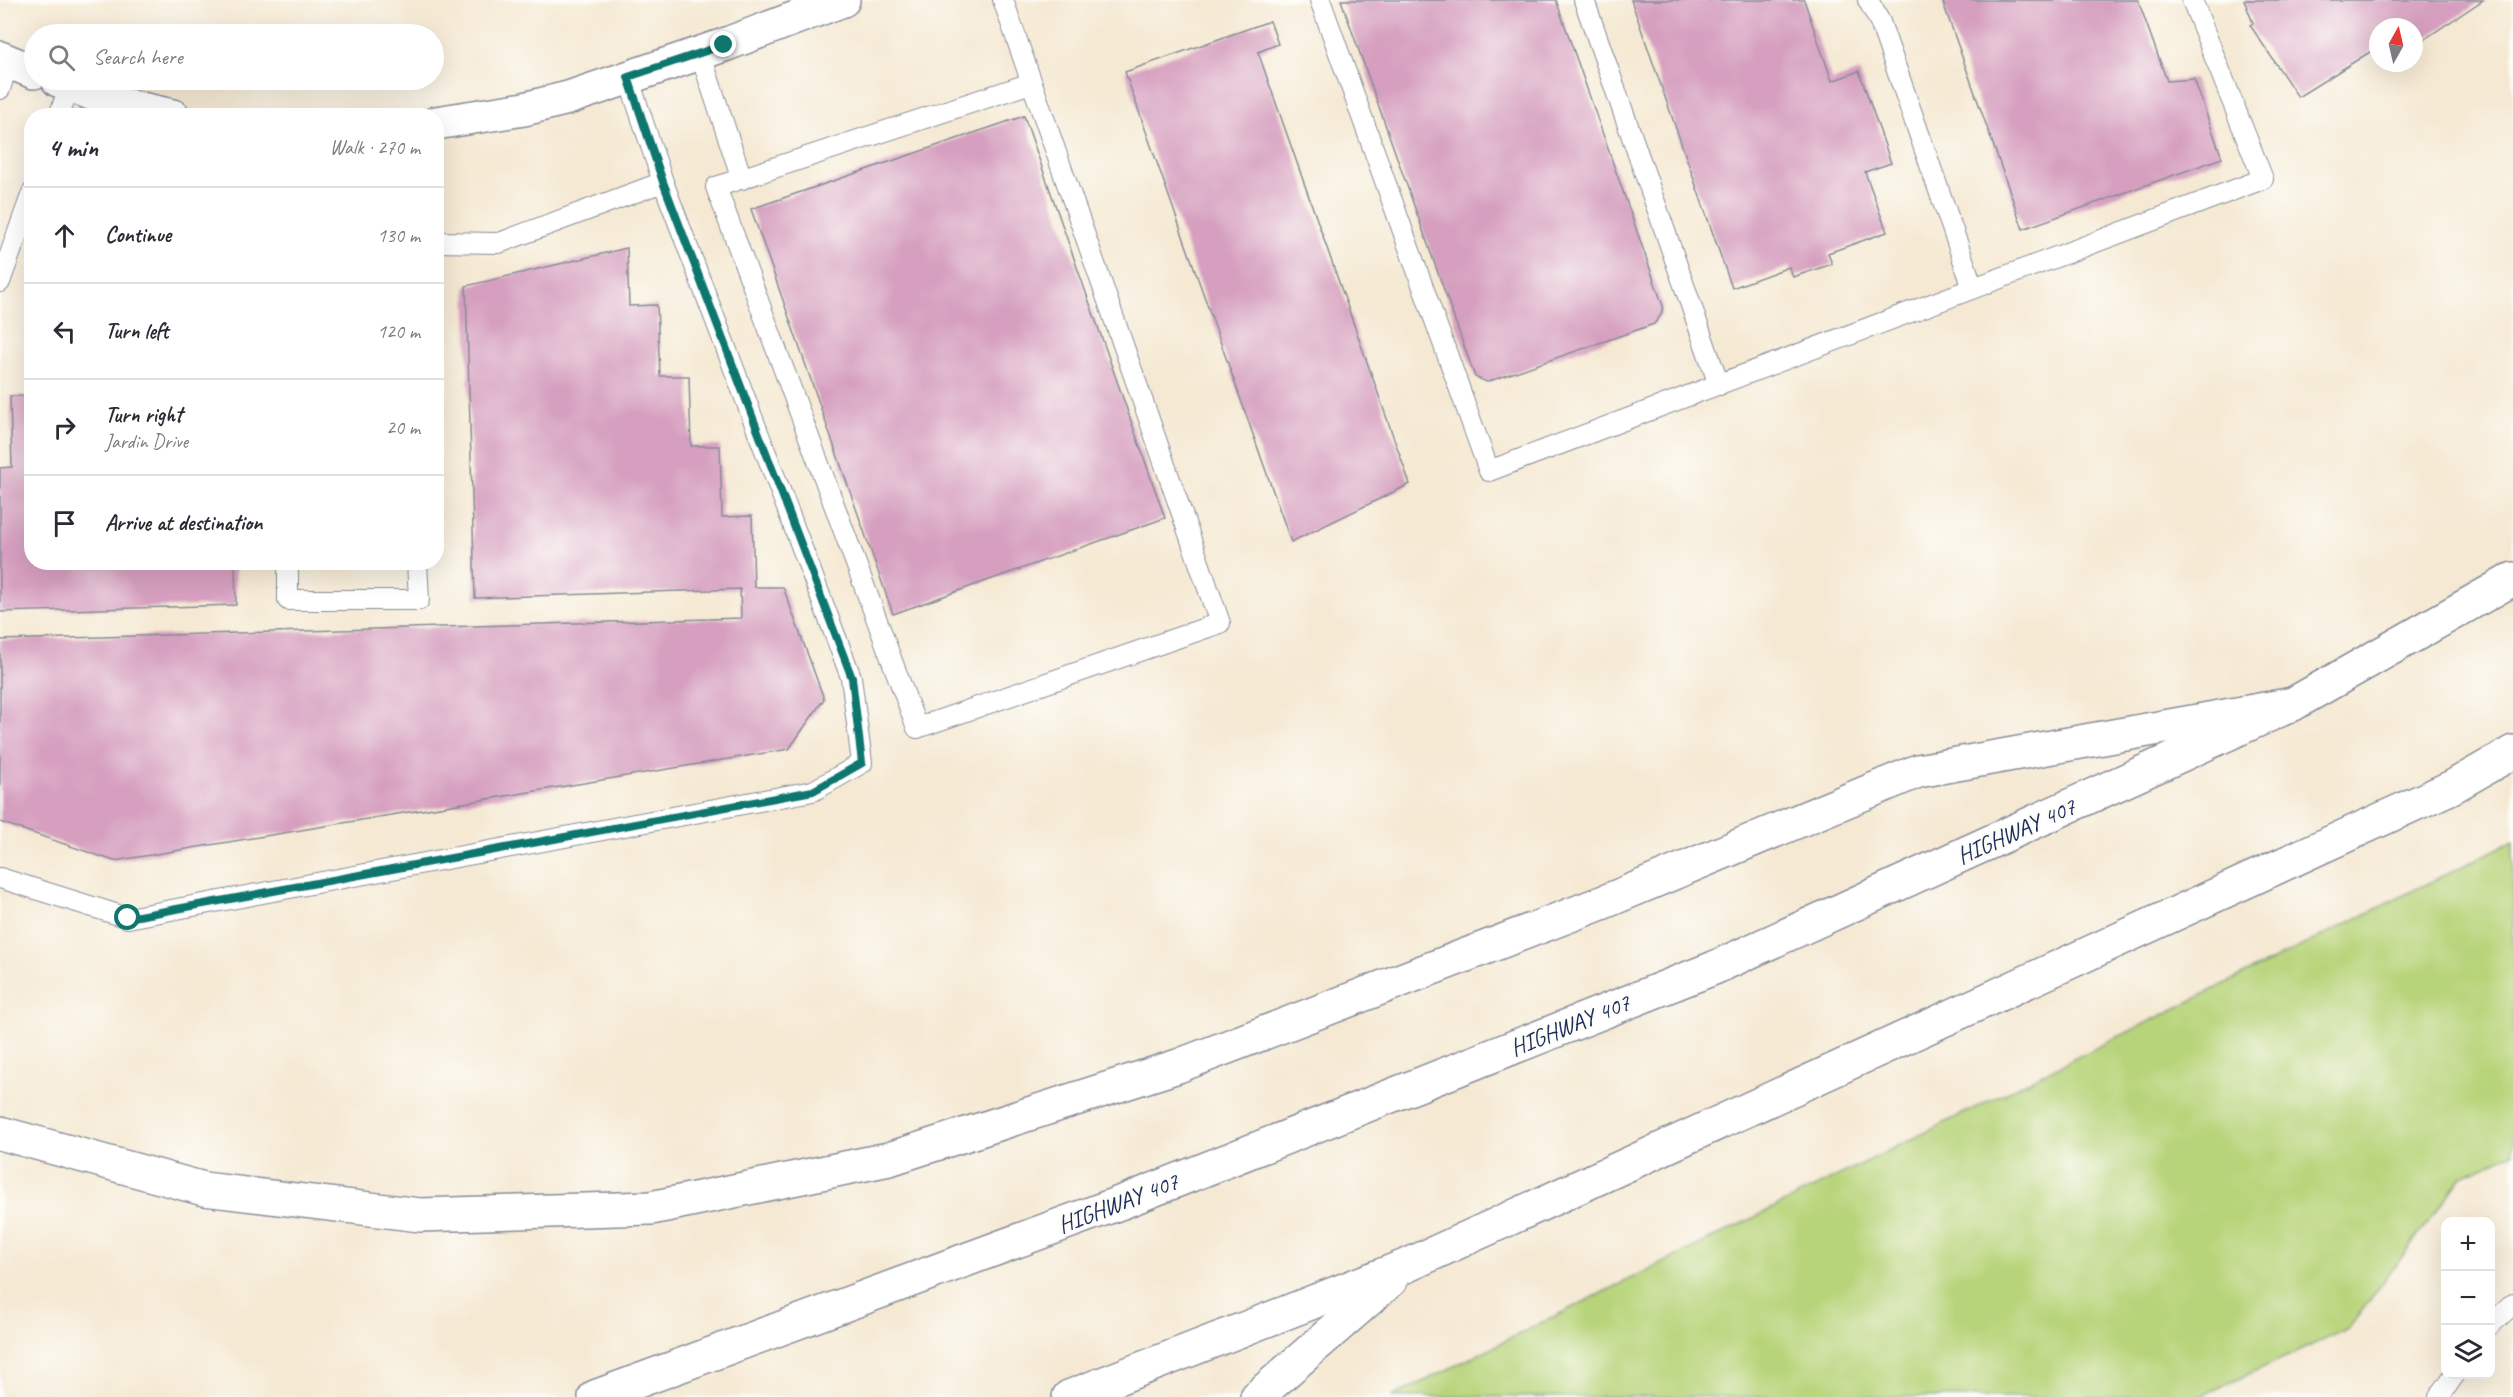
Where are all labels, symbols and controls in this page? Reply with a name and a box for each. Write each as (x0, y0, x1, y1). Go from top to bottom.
north arrow (2369, 18, 2423, 72)
search box (24, 24, 444, 90)
route end (710, 31, 736, 57)
icon: search (45, 41, 78, 74)
text: Search here (93, 43, 183, 71)
text: 4 min (48, 131, 98, 164)
text: Walk · 270 m (330, 135, 420, 160)
icon: ahead (48, 219, 81, 252)
text: Continue (105, 221, 171, 249)
text: 130 m (377, 223, 420, 248)
icon: left (48, 315, 81, 348)
text: Turn left (105, 317, 169, 345)
text: 120 m (377, 319, 420, 344)
text: Turn right (105, 401, 182, 429)
icon: right (48, 411, 81, 444)
text: 20 m (386, 415, 420, 440)
text: Jardin Drive (105, 429, 188, 454)
icon: arrive (48, 507, 81, 540)
text: Arrive at destination (105, 509, 262, 537)
street label: HIGHWAY 407 (1952, 791, 2081, 871)
route start (114, 904, 140, 930)
street label: HIGHWAY 407 (1505, 987, 1636, 1063)
street label: HIGHWAY 407 (1053, 1166, 1184, 1240)
map controls (2441, 1217, 2495, 1379)
button: + (2441, 1217, 2495, 1271)
button: − (2441, 1271, 2495, 1325)
button: layers (2441, 1325, 2495, 1379)

